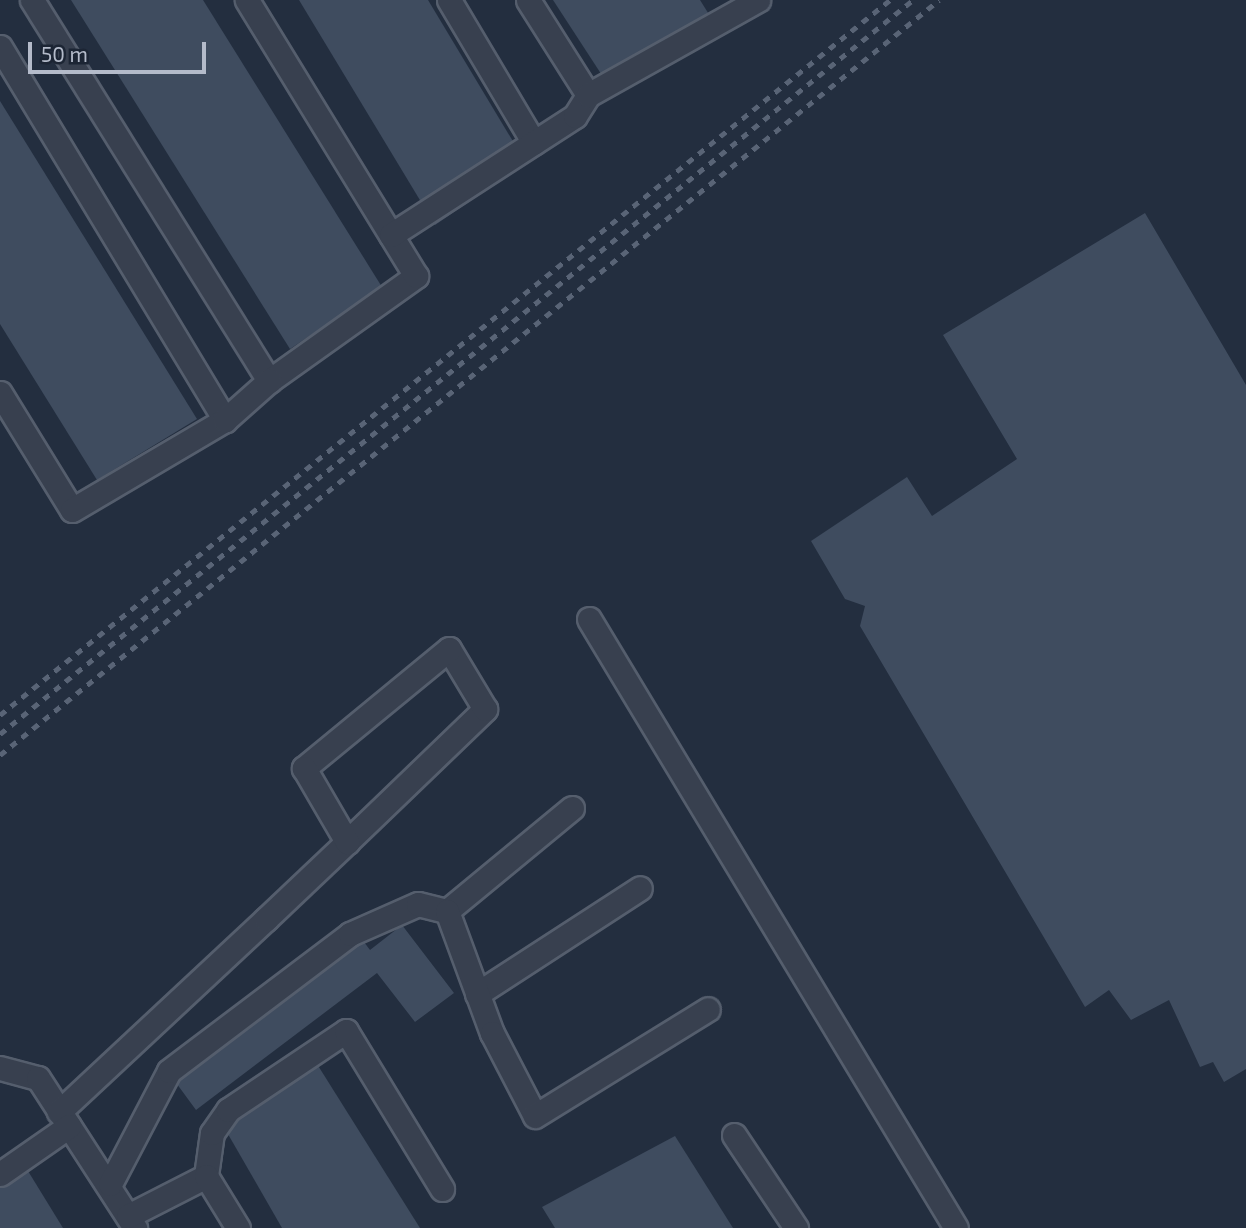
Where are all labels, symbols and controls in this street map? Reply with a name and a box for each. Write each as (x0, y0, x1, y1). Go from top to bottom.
scale bar (32, 28, 210, 72)
text: 50 m (41, 41, 88, 66)

